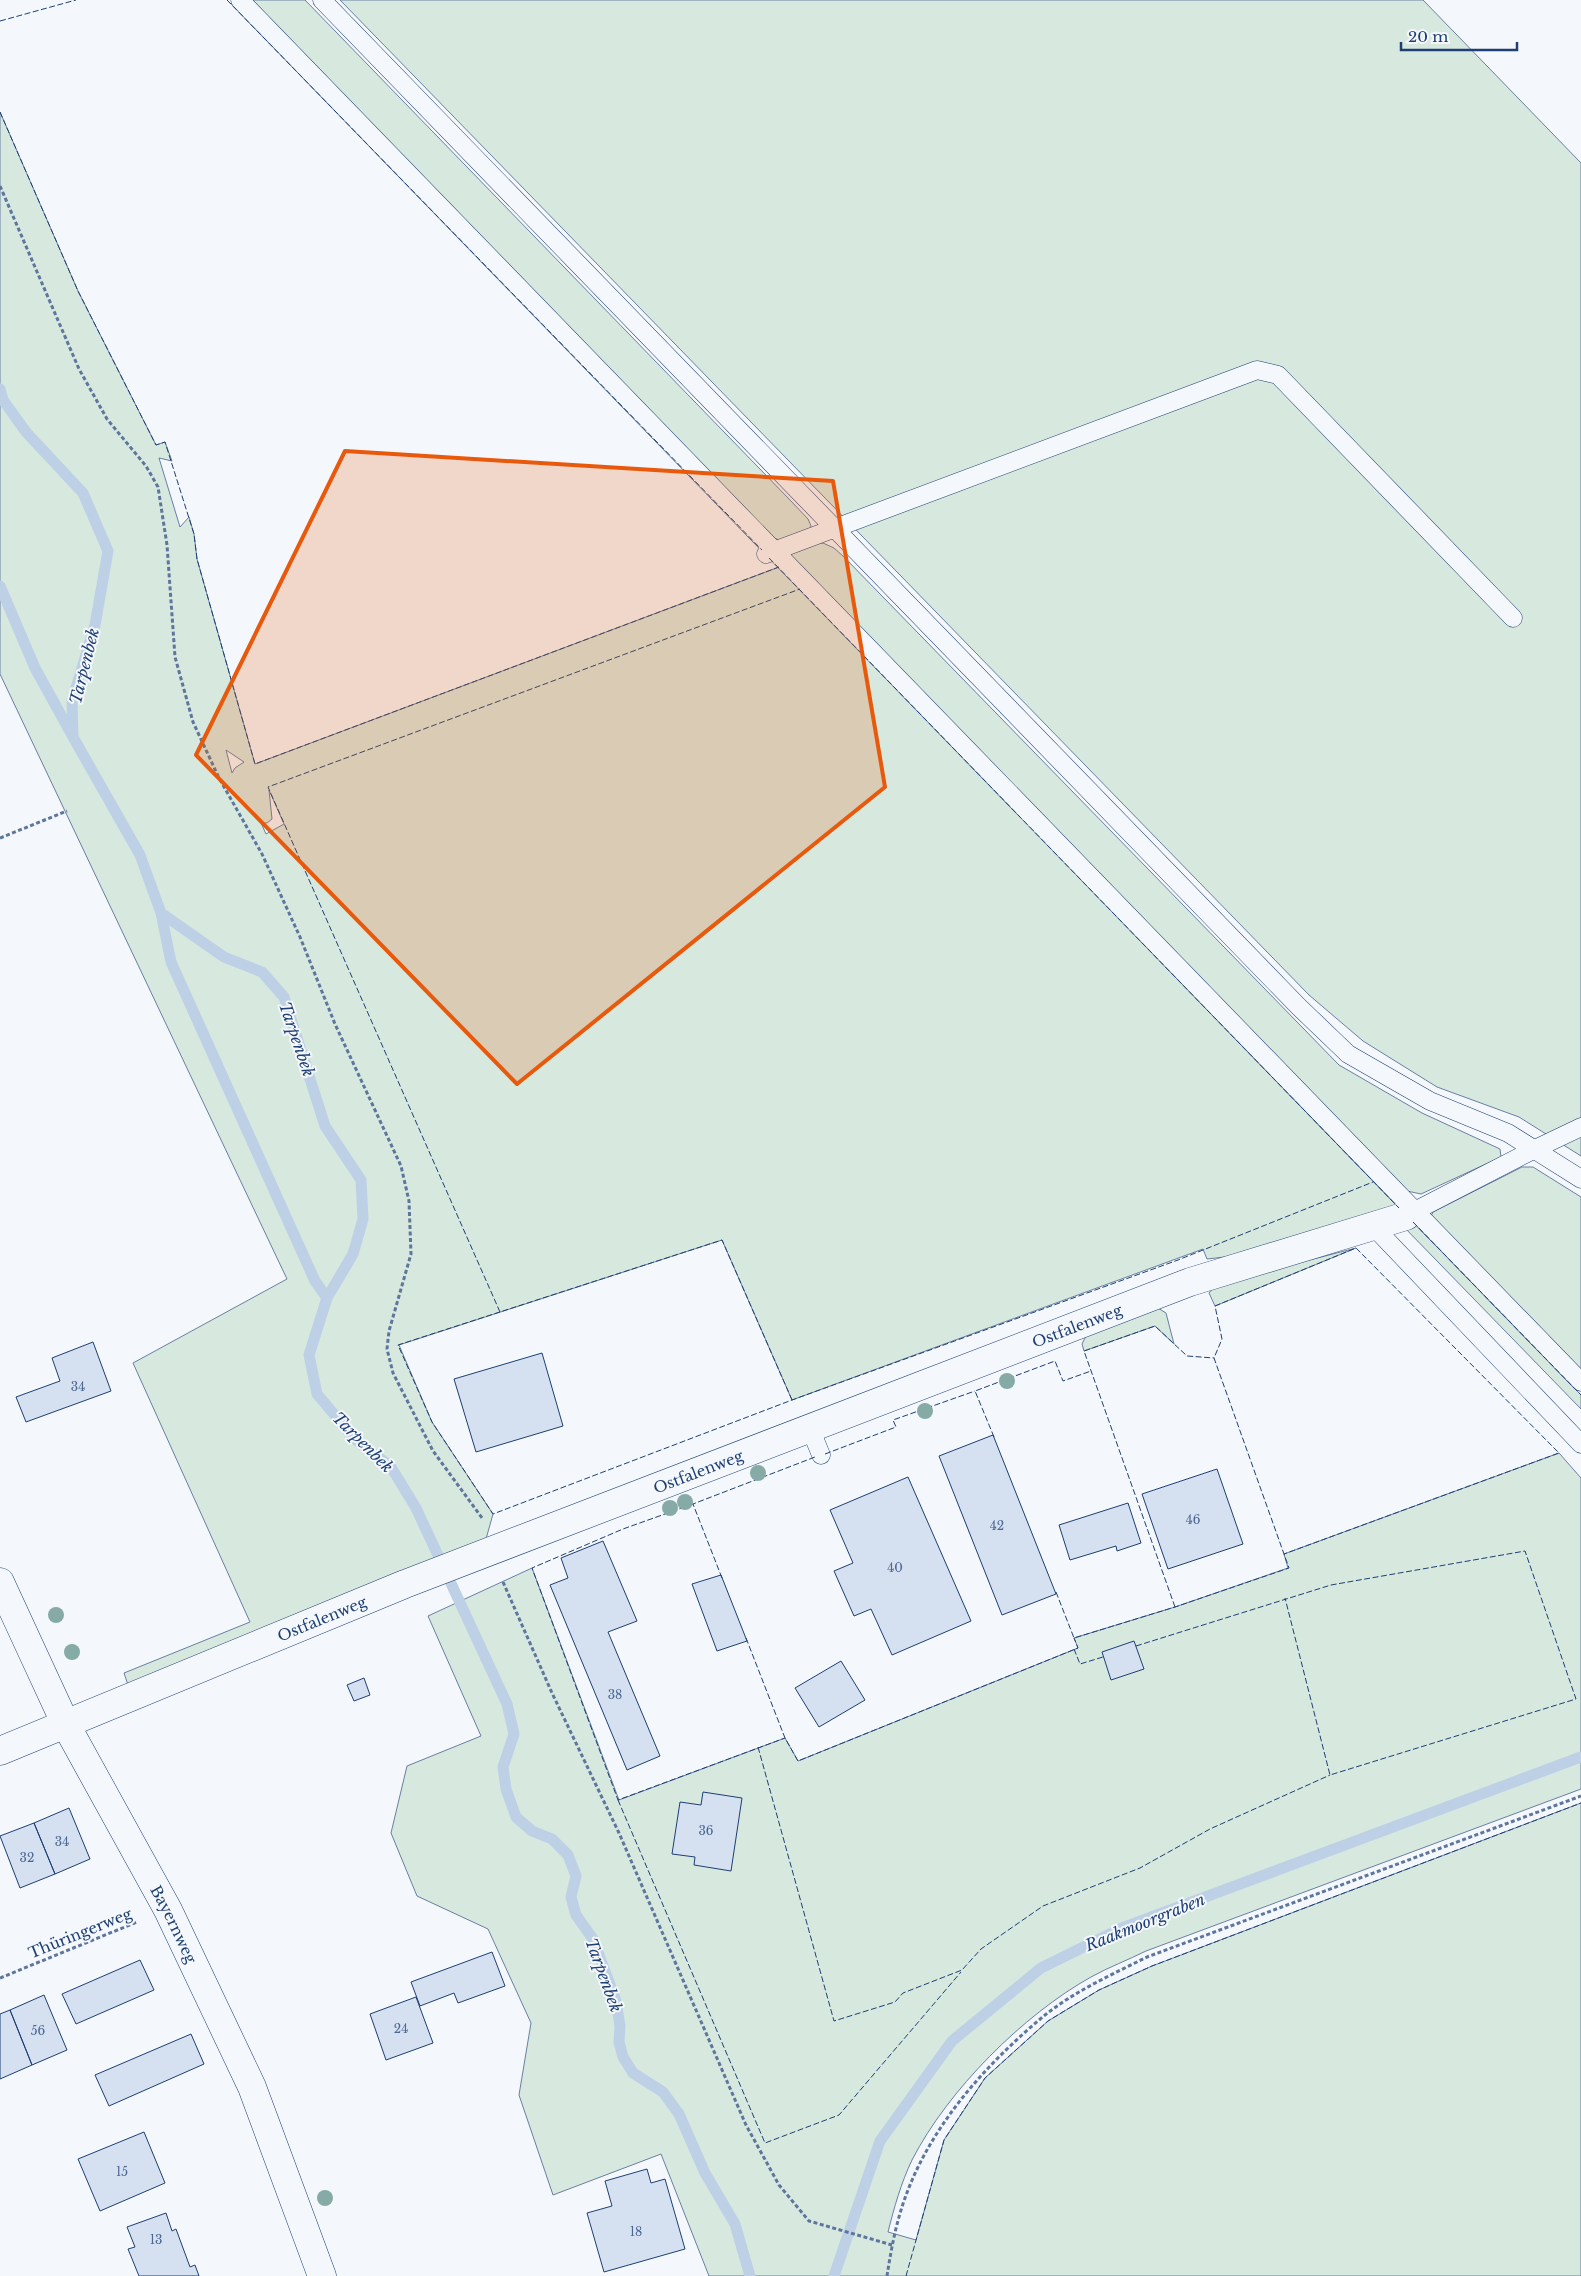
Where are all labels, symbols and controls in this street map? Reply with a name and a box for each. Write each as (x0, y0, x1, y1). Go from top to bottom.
scale bar (1401, 20, 1517, 52)
text: 20 m (1408, 27, 1448, 46)
water label: Tarpenbek (65, 626, 103, 706)
water label: Tarpenbek (275, 999, 319, 1079)
street label: Ostfalenweg (1029, 1299, 1125, 1351)
house number: 34 (71, 1379, 85, 1394)
water label: Tarpenbek (328, 1407, 398, 1477)
street label: Ostfalenweg (650, 1445, 747, 1497)
house number: 46 (1186, 1512, 1201, 1527)
house number: 42 (990, 1518, 1004, 1533)
house number: 40 (887, 1560, 903, 1575)
street label: Ostfalenweg (274, 1591, 370, 1645)
house number: 38 (608, 1687, 622, 1702)
house number: 36 (698, 1823, 714, 1838)
house number: 34 (55, 1834, 69, 1849)
house number: 32 (20, 1850, 34, 1865)
street label: Bayernweg (147, 1882, 202, 1967)
water label: Raakmoorgraben (1081, 1889, 1208, 1956)
street label: Thüringerweg (26, 1903, 135, 1962)
water label: Tarpenbek (581, 1935, 627, 2015)
house number: 24 (394, 2021, 408, 2036)
house number: 56 (31, 2023, 46, 2038)
house number: 15 (116, 2164, 128, 2179)
house number: 18 (630, 2224, 642, 2239)
house number: 13 (150, 2232, 162, 2247)

